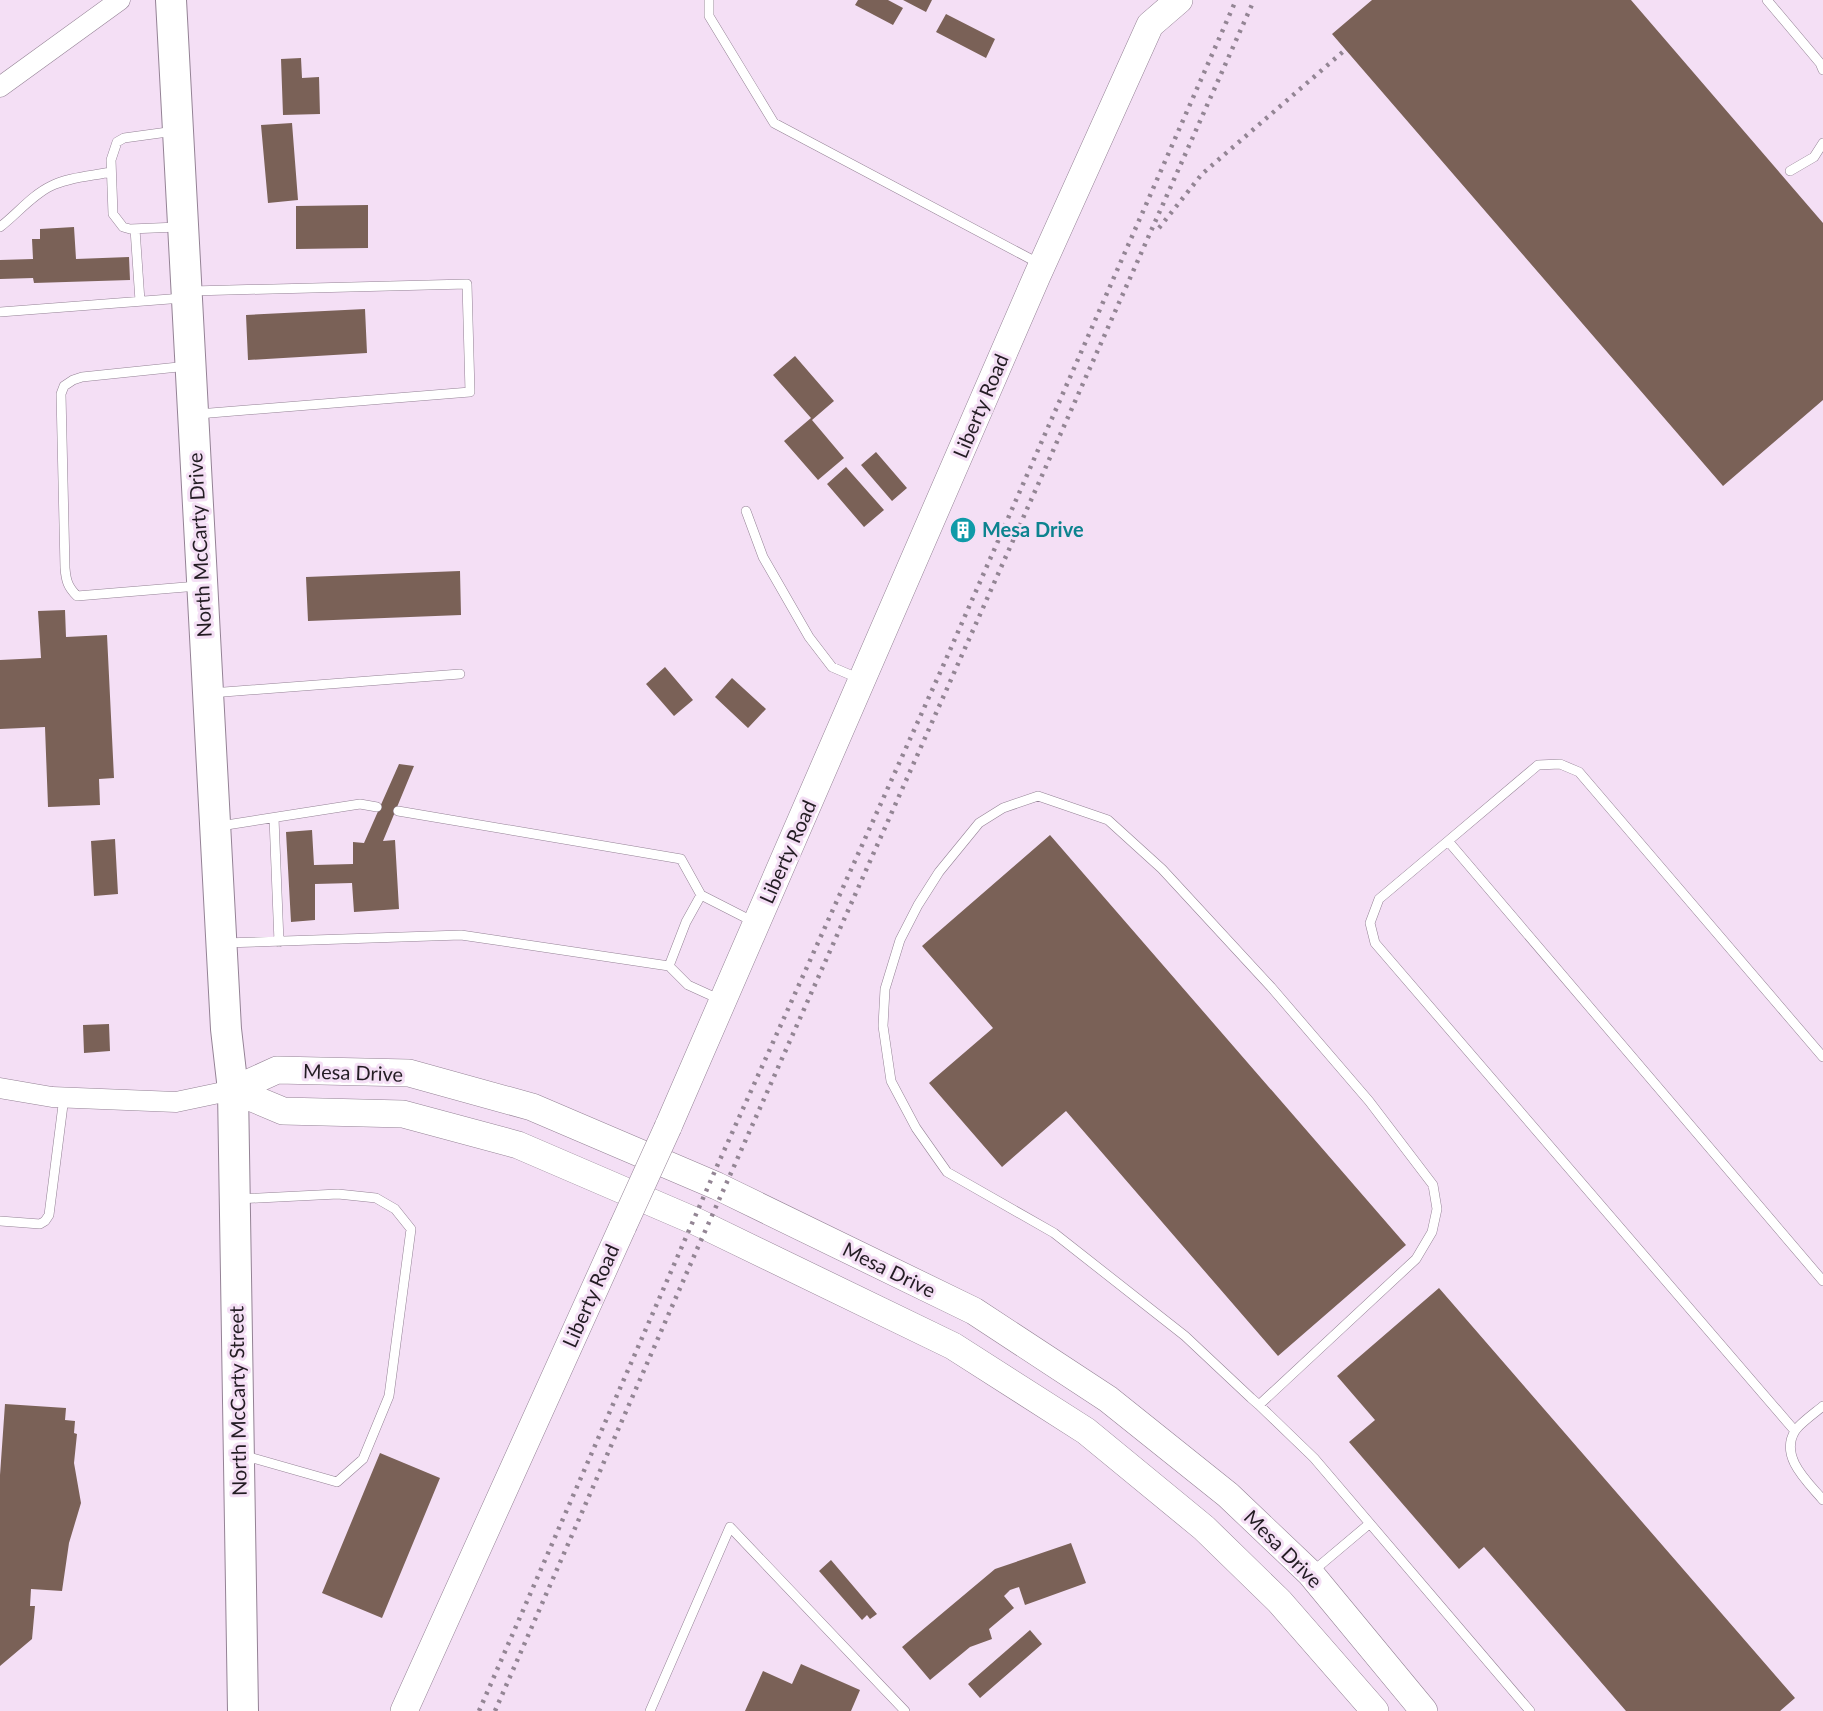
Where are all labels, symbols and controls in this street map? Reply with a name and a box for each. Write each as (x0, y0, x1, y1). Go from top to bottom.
street label: Liberty Road (947, 350, 1013, 461)
street label: North McCarty Drive (182, 452, 216, 638)
building icon: Mesa Drive (948, 515, 978, 545)
place label: Mesa Drive (982, 517, 1084, 541)
street label: Liberty Road (754, 796, 821, 907)
street label: Mesa Drive (303, 1058, 404, 1086)
street label: Mesa Drive (839, 1236, 940, 1302)
street label: Liberty Road (557, 1240, 624, 1351)
street label: North McCarty Street (223, 1306, 251, 1496)
street label: Mesa Drive (1240, 1504, 1328, 1592)

